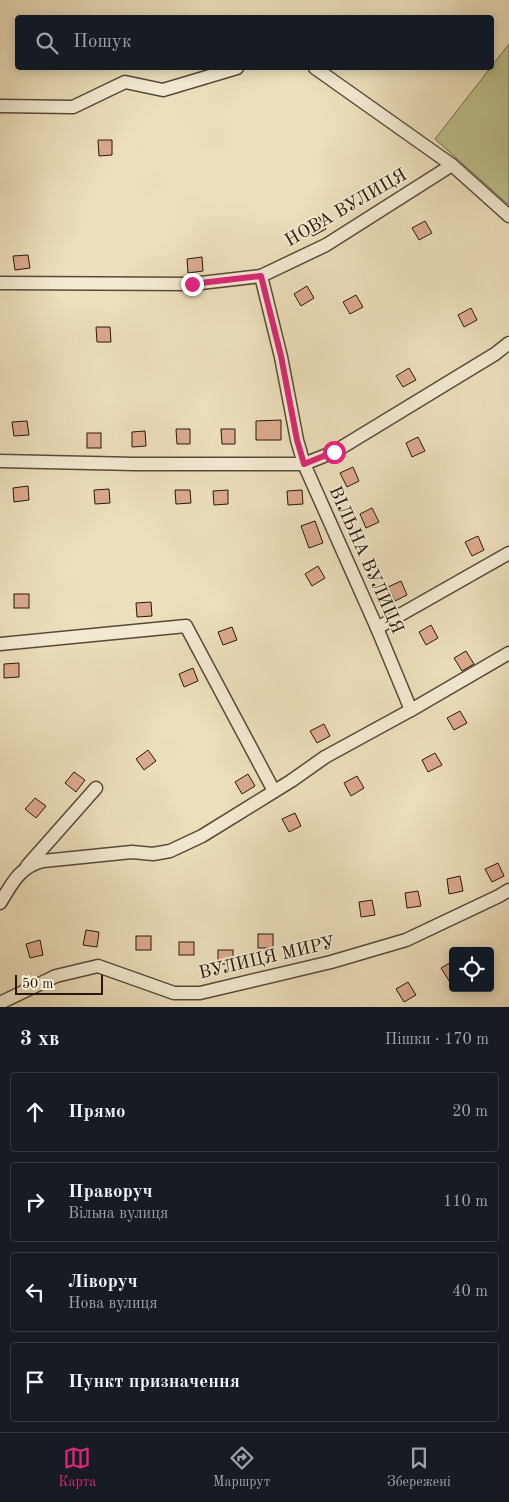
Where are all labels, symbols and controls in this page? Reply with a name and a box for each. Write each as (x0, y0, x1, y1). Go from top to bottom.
search box (15, 15, 494, 70)
icon: search (33, 29, 61, 57)
text: Пошук (73, 33, 131, 52)
street label: НОВА ВУЛИЦЯ (282, 166, 410, 250)
route end (181, 273, 204, 296)
route start (323, 441, 346, 464)
street label: ВІЛЬНА ВУЛИЦЯ (325, 484, 407, 636)
street label: ВУЛИЦЯ МИРУ (197, 934, 337, 982)
map controls (449, 947, 494, 992)
button: locate (449, 947, 494, 992)
scale bar (15, 972, 102, 995)
text: 50 m (22, 977, 53, 991)
text: 3 хв (20, 1029, 59, 1050)
text: Пішки · 170 m (385, 1032, 489, 1048)
icon: ahead (21, 1098, 49, 1126)
text: Прямо (68, 1103, 126, 1122)
text: 20 m (452, 1104, 488, 1120)
text: Праворуч (68, 1183, 153, 1202)
icon: right (21, 1188, 49, 1216)
text: 110 m (443, 1194, 488, 1210)
text: Вільна вулиця (68, 1206, 168, 1222)
text: Ліворуч (68, 1273, 138, 1292)
icon: left (21, 1278, 49, 1306)
text: 40 m (452, 1284, 488, 1300)
text: Нова вулиця (68, 1296, 158, 1312)
icon: arrive (21, 1368, 49, 1396)
text: Пункт призначення (68, 1373, 240, 1392)
tab: Карта (58, 1444, 96, 1491)
tab: Маршрут (213, 1444, 270, 1491)
tab: Збережені (387, 1444, 451, 1491)

